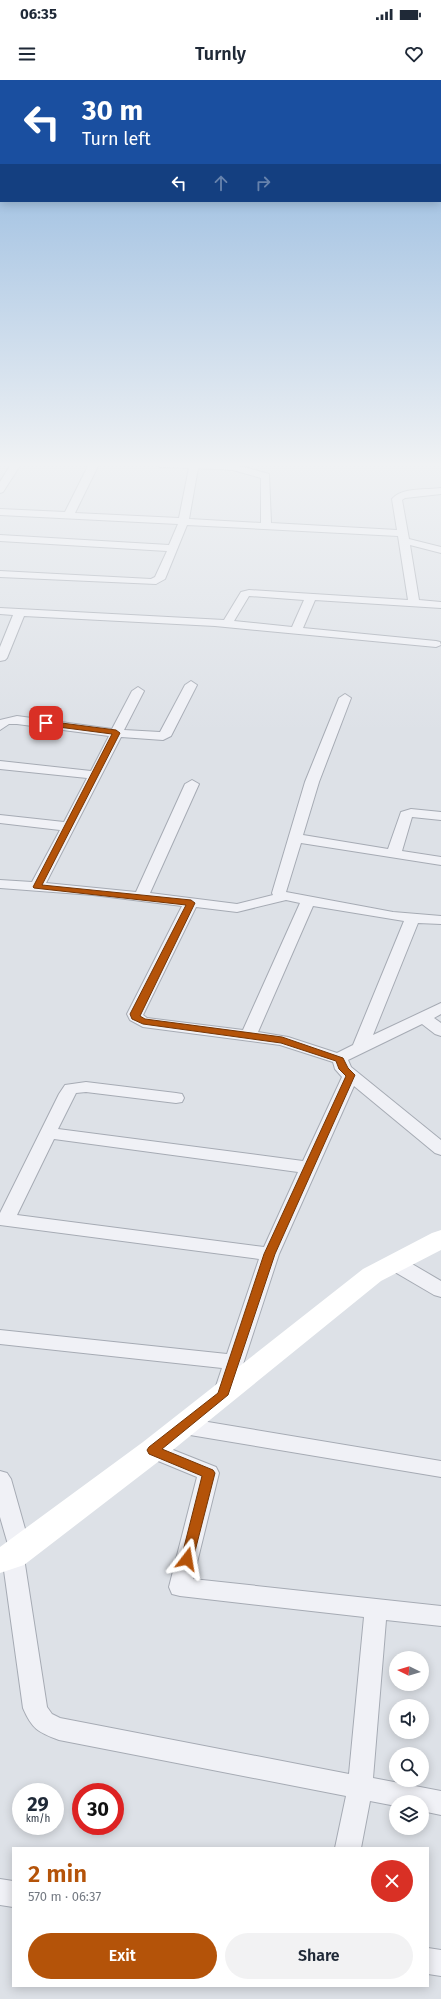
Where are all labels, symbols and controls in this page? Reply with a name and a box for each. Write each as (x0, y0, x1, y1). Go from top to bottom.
text: 06:35 (20, 5, 57, 23)
icon: menu (16, 43, 38, 65)
text: Turnly (195, 43, 246, 65)
icon: heart (403, 43, 425, 65)
text: 30 m (82, 94, 143, 127)
icon: left (16, 96, 68, 148)
text: Turn left (82, 128, 151, 150)
icon: left (168, 172, 190, 194)
icon: ahead (210, 172, 232, 194)
icon: right (252, 172, 274, 194)
pin (29, 706, 63, 740)
icon: arrive (35, 712, 57, 734)
position arrow (166, 1538, 208, 1580)
north arrow (389, 1651, 429, 1691)
map controls (389, 1651, 429, 1835)
button: sound (389, 1699, 429, 1739)
button: search (389, 1747, 429, 1787)
speed limit sign: 30 (72, 1783, 124, 1835)
text: 29 (27, 1792, 49, 1816)
button: layers (389, 1795, 429, 1835)
text: km/h (26, 1813, 50, 1825)
text: 2 min (28, 1860, 87, 1888)
button: close (371, 1860, 413, 1902)
text: 570 m · 06:37 (28, 1889, 101, 1904)
button: Exit (28, 1933, 217, 1979)
button: Share (225, 1933, 413, 1979)

